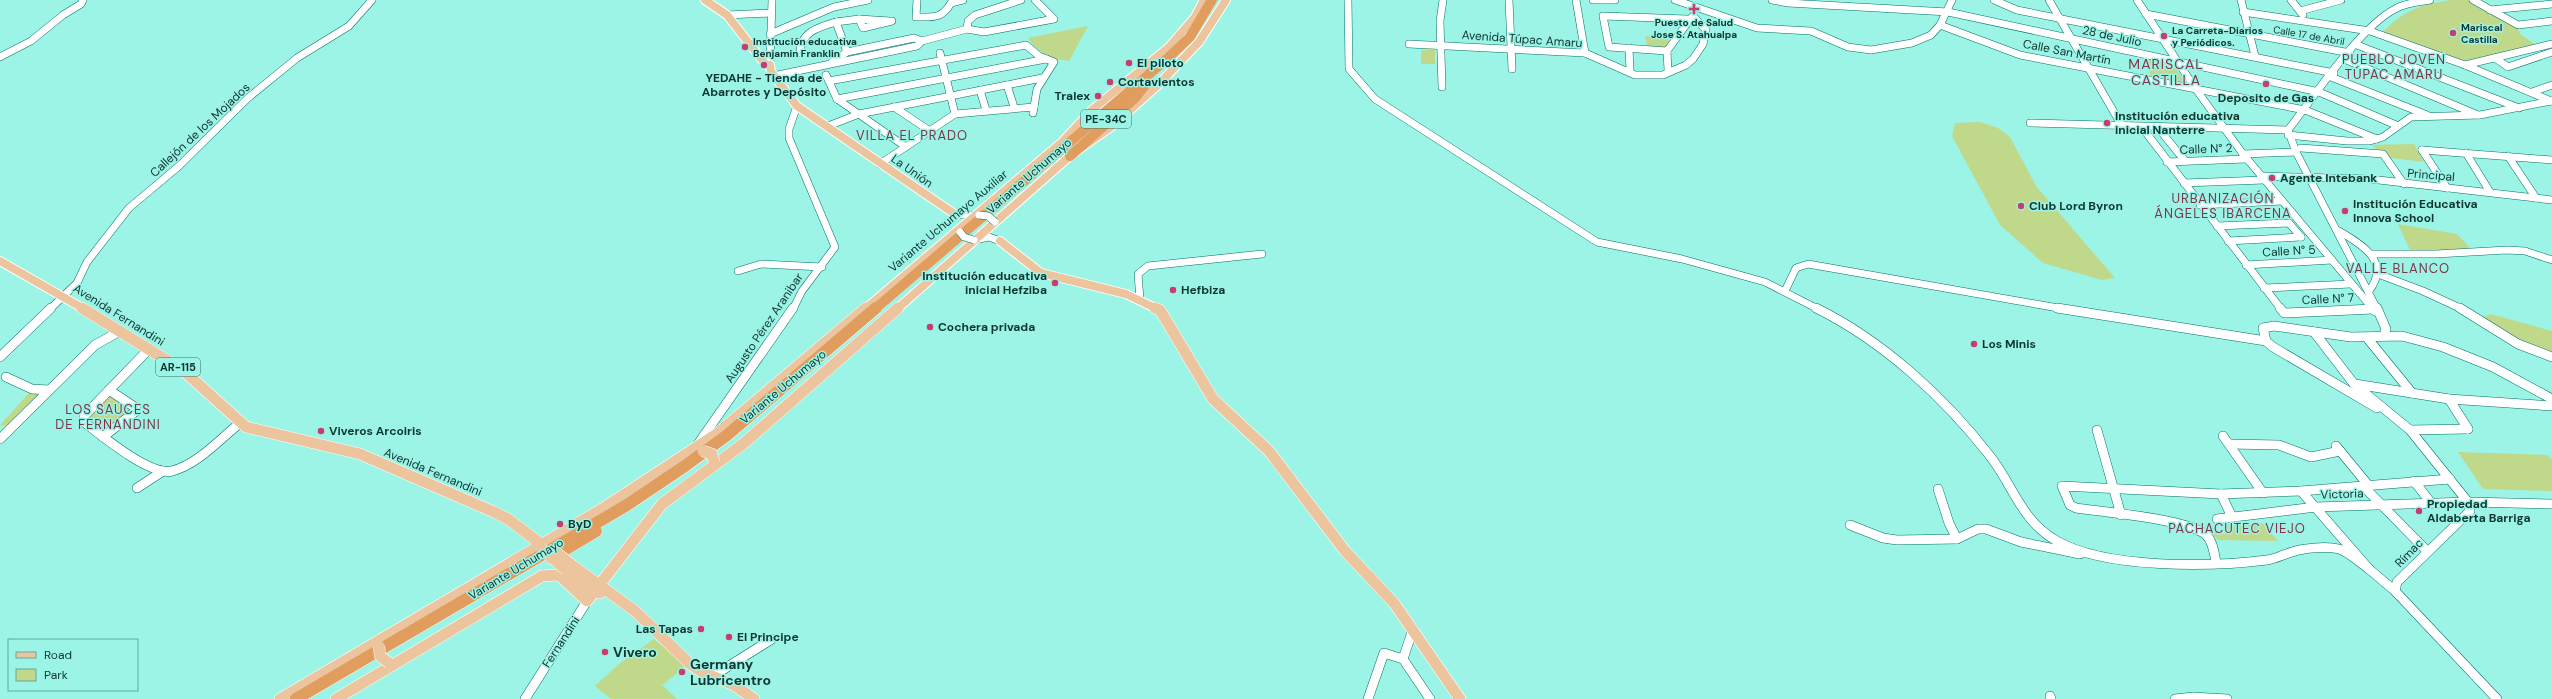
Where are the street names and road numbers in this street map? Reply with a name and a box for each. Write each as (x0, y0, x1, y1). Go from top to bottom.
street label: 28 de Julio (2081, 22, 2143, 50)
street label: Calle 17 de Abril (2272, 23, 2346, 48)
street label: Avenida Túpac Amaru (1461, 27, 1583, 51)
street label: Calle San Martín (2022, 36, 2113, 68)
street label: Callejón de los Mojados (147, 79, 253, 181)
road number: PE-34C (1081, 110, 1131, 128)
street label: Variante Uchumayo (983, 135, 1075, 217)
street label: Calle N° 2 (2179, 140, 2233, 158)
street label: La Unión (888, 151, 936, 191)
street label: Principal (2407, 165, 2455, 185)
street label: Variante Uchumayo Auxiliar (885, 166, 1011, 276)
street label: Calle N° 5 (2262, 242, 2316, 260)
street label: Augusto Pérez Aranibar (721, 270, 807, 386)
street label: Avenida Fernandini (70, 280, 168, 350)
street label: Calle N° 7 (2301, 290, 2355, 308)
street label: Variante Uchumayo (737, 346, 829, 428)
road number: AR-115 (156, 358, 200, 376)
street label: Avenida Fernandini (381, 444, 485, 500)
street label: Victoria (2320, 485, 2364, 503)
street label: Variante Uchumayo (466, 534, 566, 604)
street label: Rímac (2391, 535, 2427, 571)
street label: Fernandini (539, 613, 584, 671)

